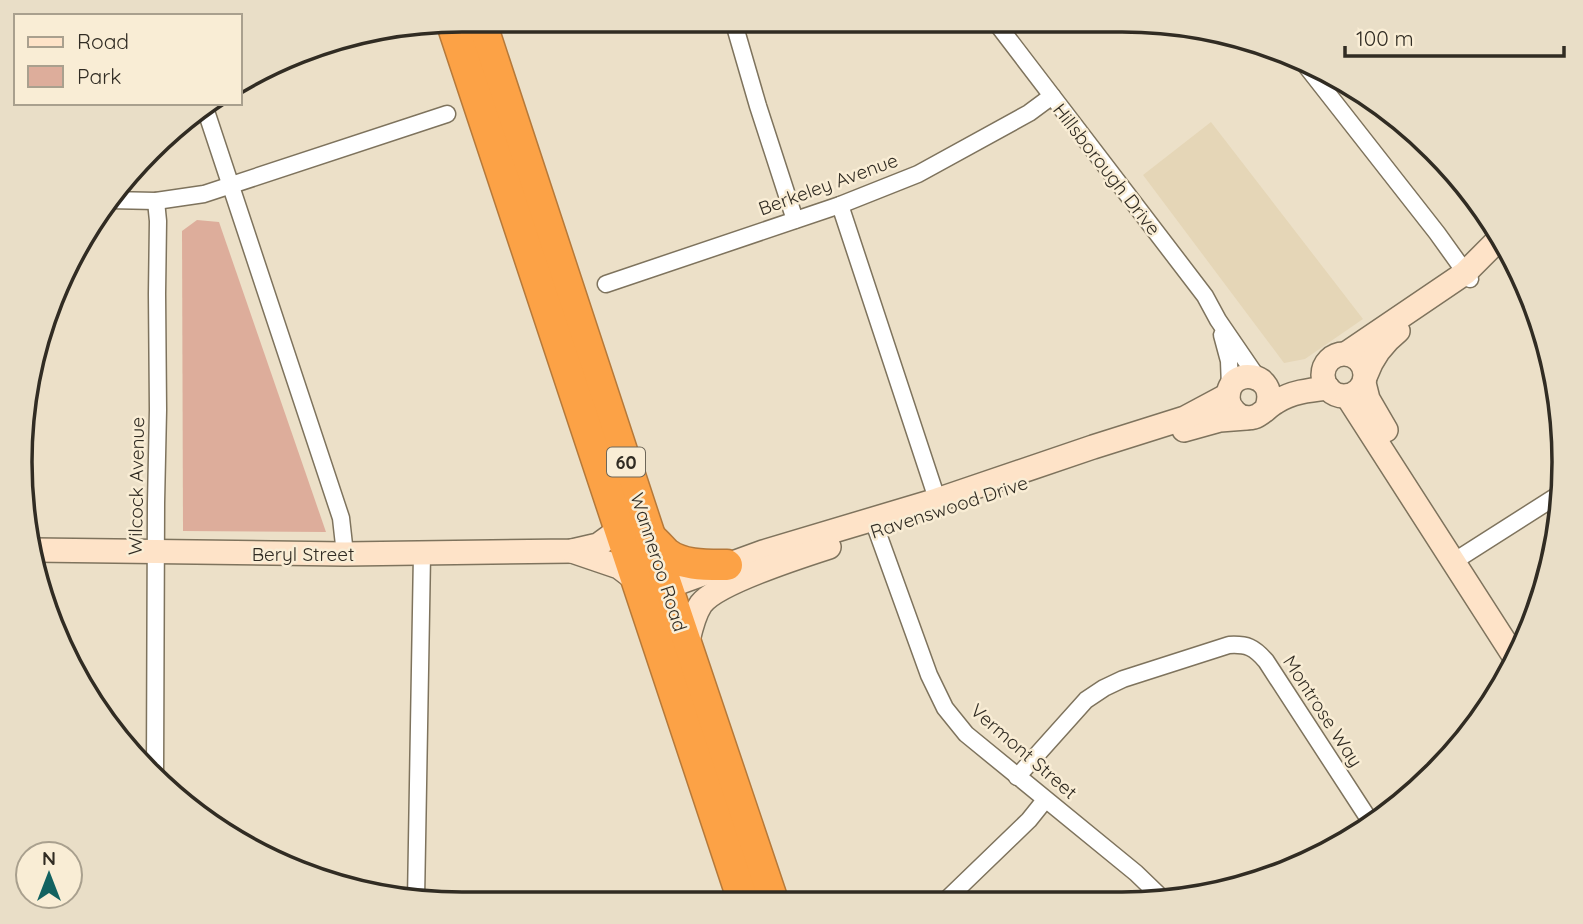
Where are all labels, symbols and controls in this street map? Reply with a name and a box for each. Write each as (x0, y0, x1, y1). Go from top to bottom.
legend (14, 14, 242, 105)
scale bar (1345, 14, 1564, 58)
text: 100 m (1356, 25, 1414, 51)
text: Road (77, 28, 129, 54)
text: Park (77, 63, 121, 89)
street label: Hillsborough Drive (1048, 98, 1166, 240)
street label: Berkeley Avenue (755, 148, 901, 220)
street label: Wilcock Avenue (123, 417, 149, 555)
road number: 60 (607, 448, 645, 476)
street label: Ravenswood Drive (867, 470, 1031, 544)
street label: Wanneroo Road (625, 490, 693, 634)
street label: Beryl Street (252, 542, 354, 566)
street label: Montrose Way (1278, 651, 1368, 771)
street label: Vermont Street (966, 698, 1082, 804)
north arrow (14, 840, 84, 910)
text: N (42, 846, 56, 870)

